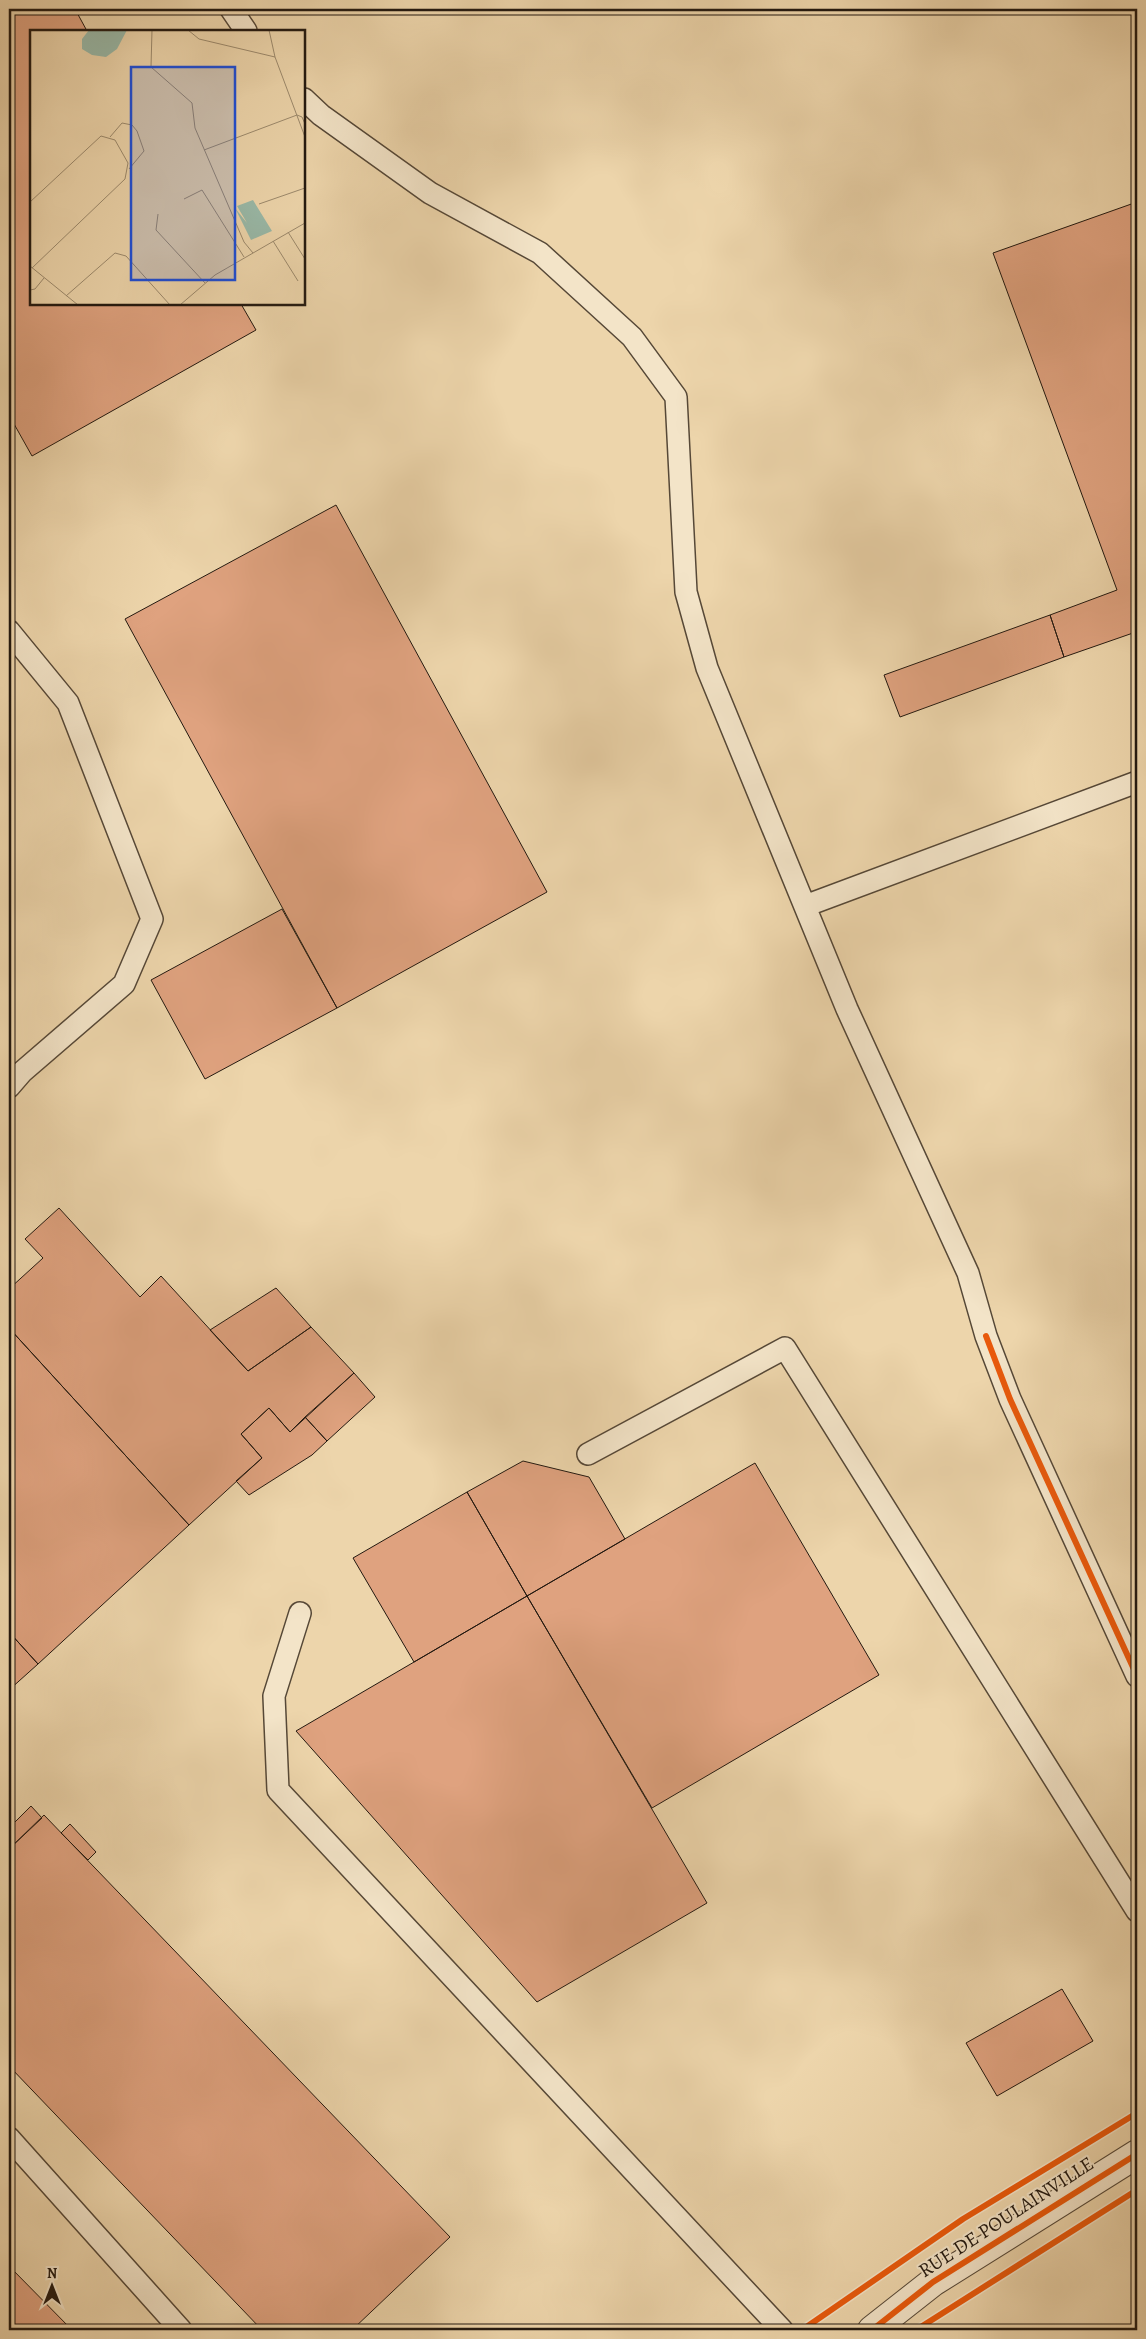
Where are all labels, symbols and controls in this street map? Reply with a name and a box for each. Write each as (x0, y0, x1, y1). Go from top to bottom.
inset map (30, 30, 305, 305)
street label: RUE DE POULAINVILLE (913, 2150, 1099, 2284)
north arrow (28, 2262, 78, 2312)
text: N (47, 2264, 57, 2283)

